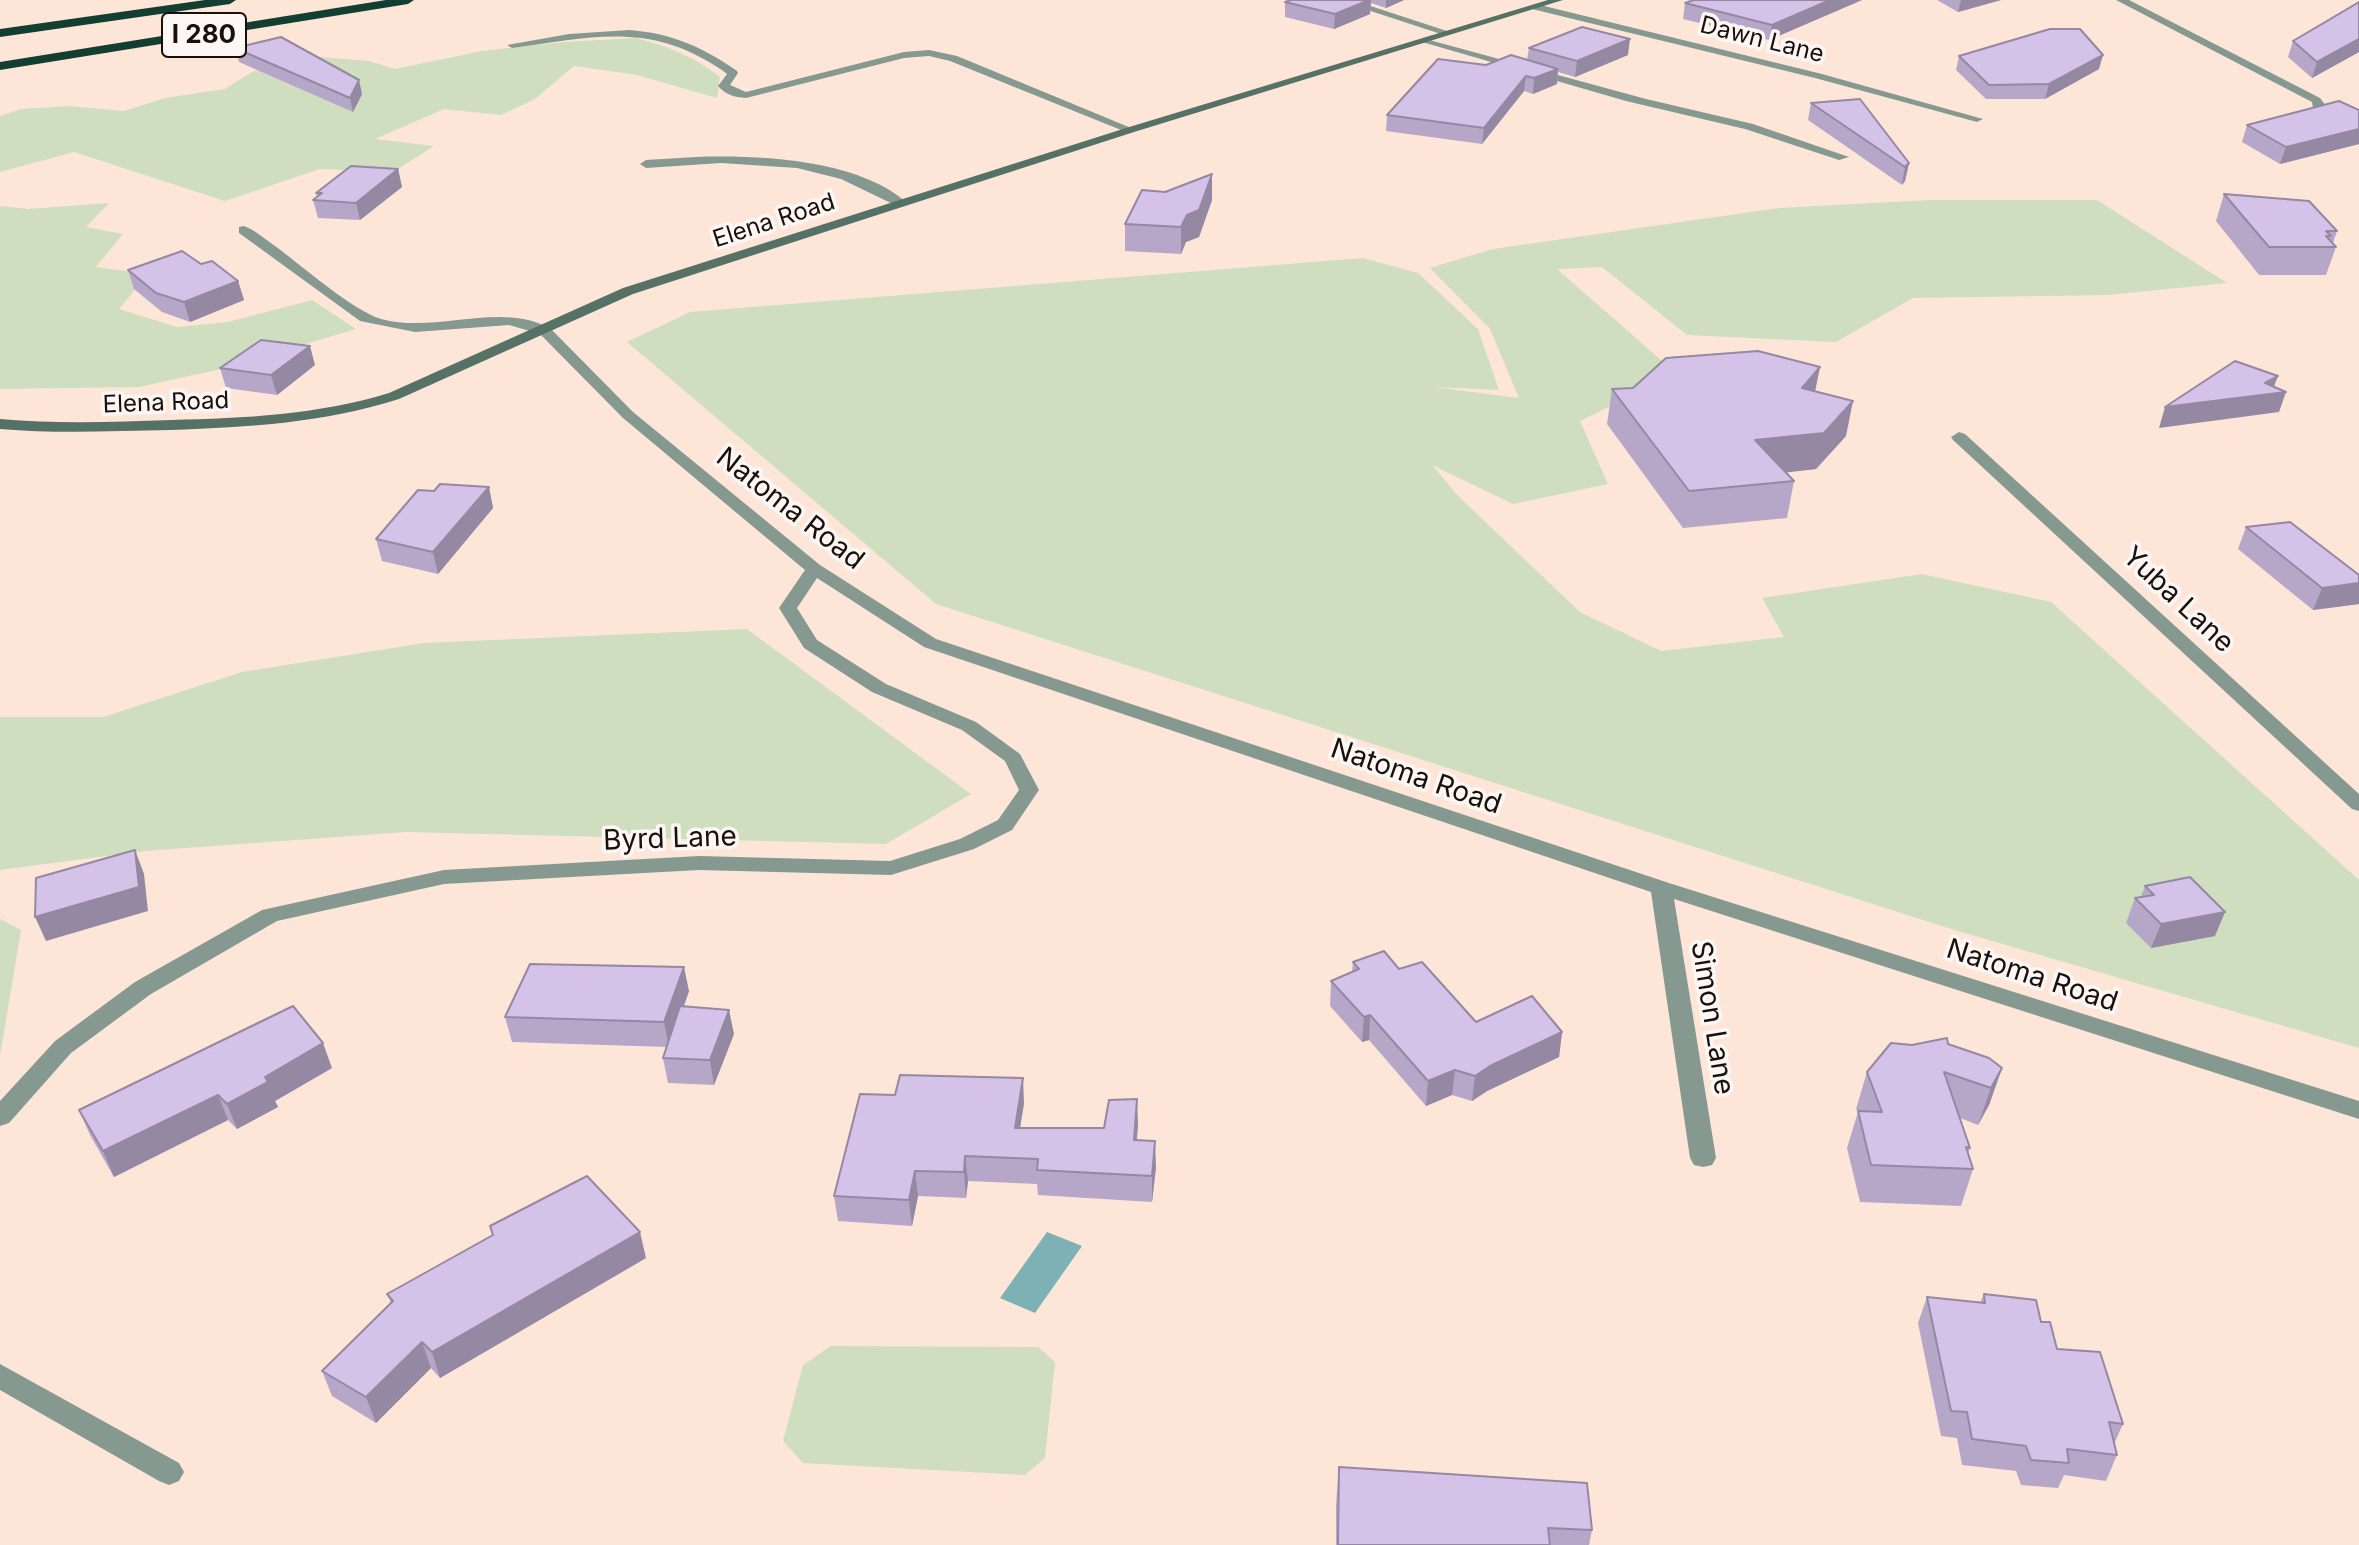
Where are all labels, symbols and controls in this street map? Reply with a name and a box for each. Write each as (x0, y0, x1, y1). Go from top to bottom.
street label: Dawn Lane (1697, 11, 1827, 69)
road number: I 280 (162, 13, 246, 57)
street label: Elena Road (709, 188, 839, 254)
street label: Elena Road (102, 386, 230, 420)
street label: Natoma Road (709, 441, 871, 577)
street label: Yuba Lane (2115, 540, 2241, 660)
street label: Natoma Road (1326, 732, 1506, 822)
street label: Byrd Lane (603, 820, 737, 858)
street label: Natoma Road (1942, 932, 2122, 1020)
street label: Simon Lane (1683, 939, 1741, 1097)

